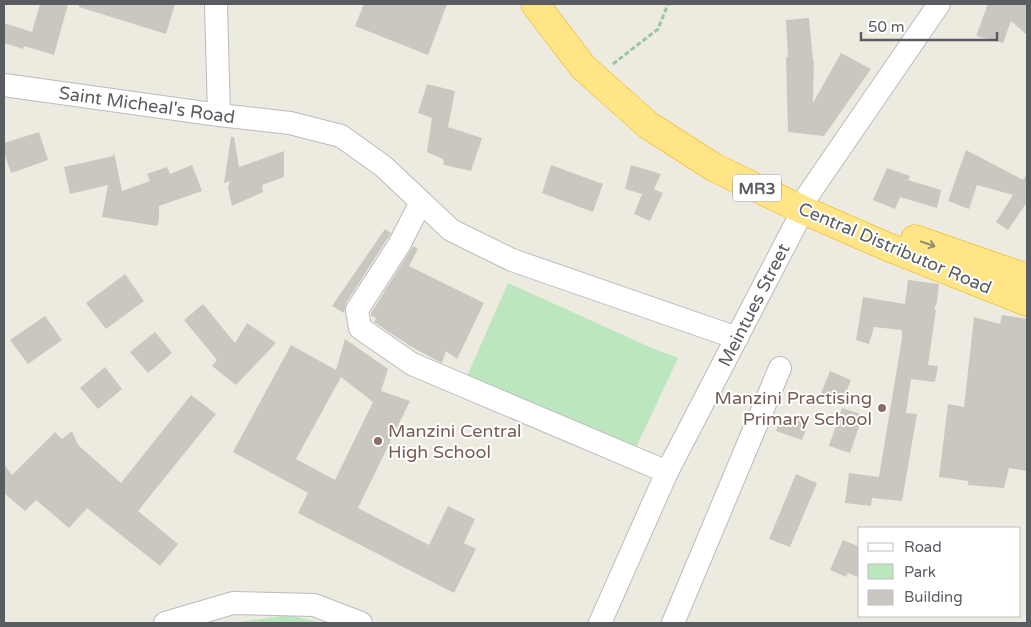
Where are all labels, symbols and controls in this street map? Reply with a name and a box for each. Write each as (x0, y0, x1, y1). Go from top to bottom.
scale bar (861, 10, 997, 42)
text: 50 m (868, 18, 905, 36)
street label: Saint Micheal's Road (58, 82, 236, 128)
road number: MR3 (733, 174, 781, 202)
street label: Central Distributor Road (795, 197, 995, 299)
one-way arrow (920, 239, 936, 249)
street label: Meintues Street (713, 240, 795, 370)
place label: Manzini Practising Primary School (715, 387, 872, 430)
marker: Manzini Practising Primary School (876, 402, 888, 414)
place label: Manzini Central High School (388, 420, 522, 463)
marker: Manzini Central High School (372, 435, 384, 447)
legend (858, 527, 1021, 617)
text: Road (904, 538, 942, 556)
text: Park (904, 563, 936, 581)
text: Building (904, 588, 963, 606)

